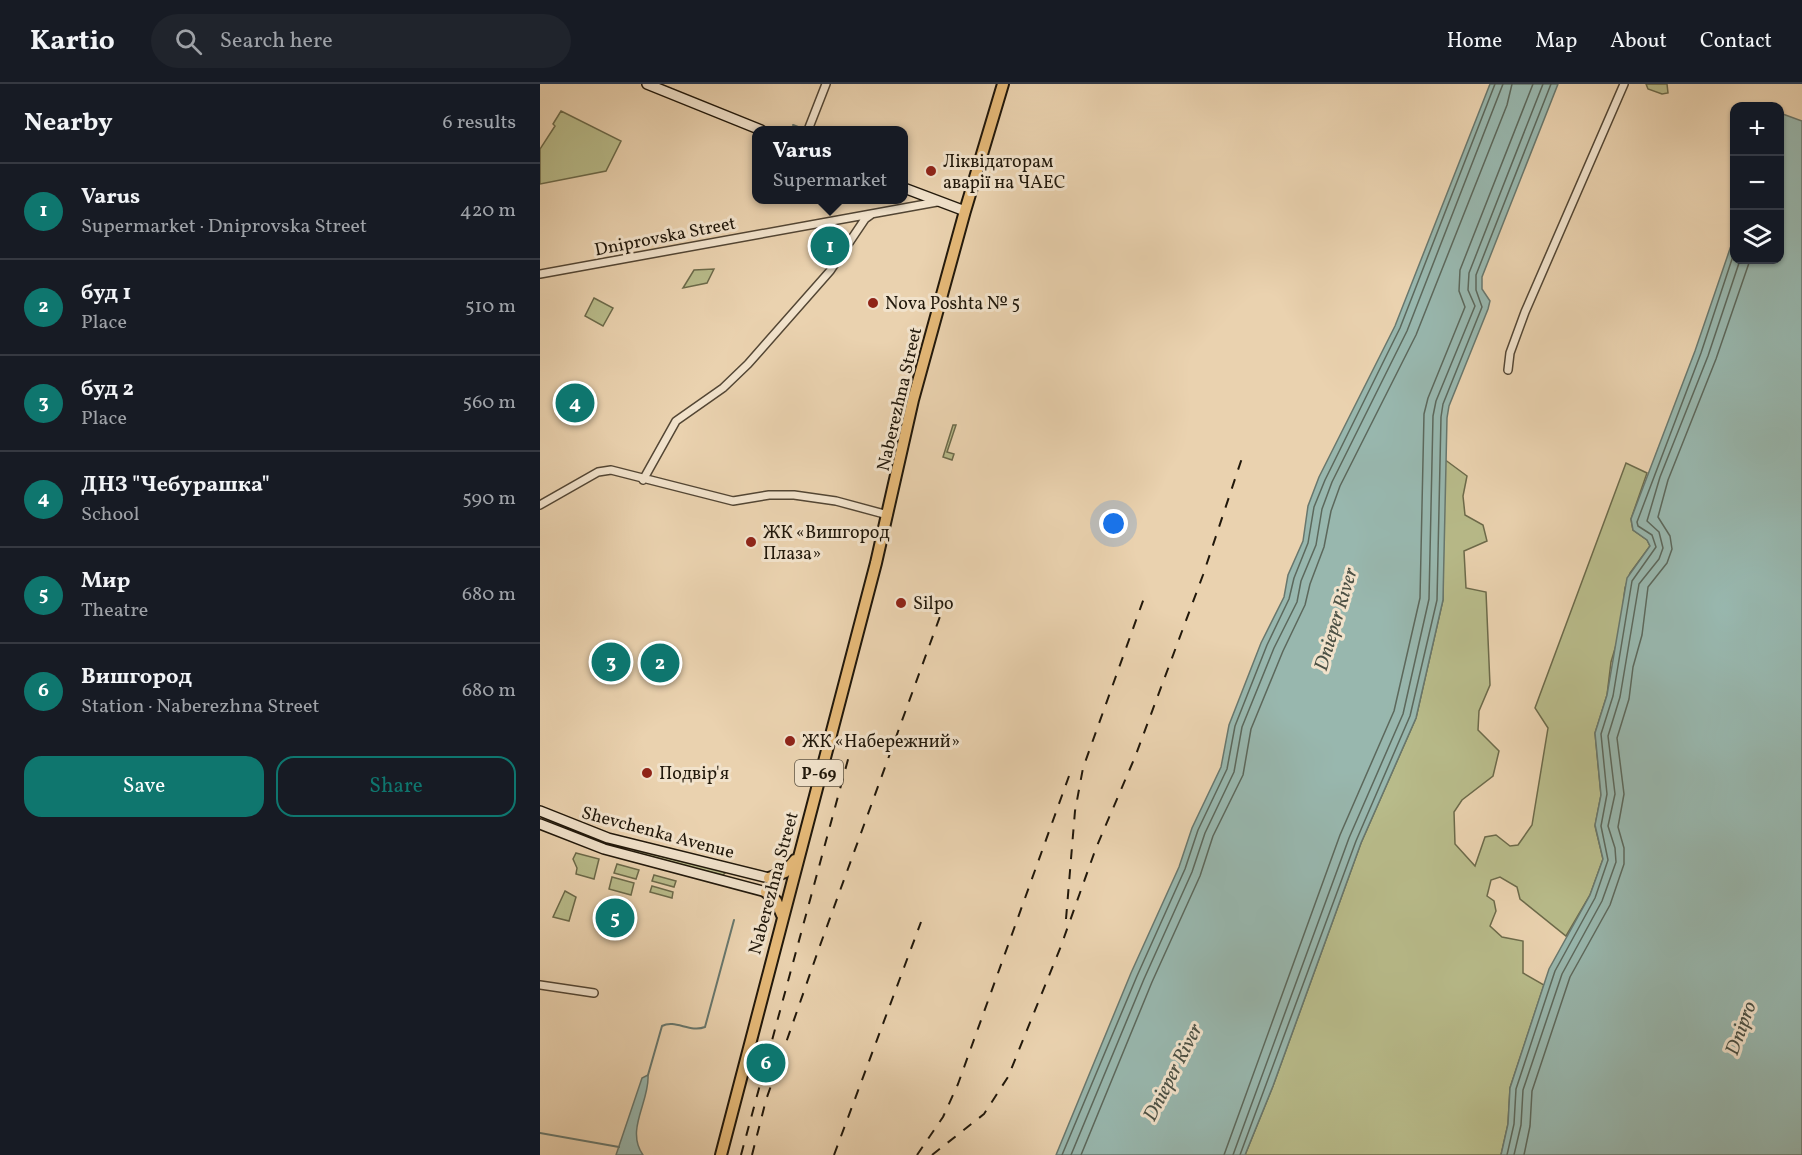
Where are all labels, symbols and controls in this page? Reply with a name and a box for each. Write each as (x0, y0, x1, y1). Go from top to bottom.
search box (151, 14, 571, 68)
text: Kartio (30, 22, 115, 61)
icon: search (172, 25, 205, 58)
text: Search here (220, 26, 333, 57)
text: Home (1447, 27, 1502, 56)
text: Map (1535, 27, 1577, 56)
text: About (1610, 27, 1667, 56)
text: Contact (1700, 27, 1772, 56)
map controls (1730, 102, 1784, 264)
button: + (1730, 102, 1784, 156)
text: Nearby (24, 105, 113, 141)
text: 6 results (443, 109, 516, 137)
popup (752, 126, 908, 204)
text: Varus (773, 136, 832, 167)
place label: Ліквідаторам аварії на ЧАЕС (943, 150, 1066, 196)
button: − (1730, 156, 1784, 210)
marker: Ліквідаторам аварії на ЧАЕС (924, 164, 938, 178)
text: Supermarket (773, 167, 887, 195)
text: Varus (81, 182, 140, 213)
text: 1 (39, 197, 48, 225)
text: 420 m (460, 197, 516, 225)
button: layers (1730, 210, 1784, 264)
street label: Dniprovska Street (593, 212, 738, 263)
text: Supermarket · Dniprovska Street (81, 213, 367, 241)
pin: 1 (810, 224, 850, 268)
text: буд 1 (81, 278, 131, 309)
place label: Nova Poshta № 5 (885, 292, 1020, 317)
text: 2 (38, 293, 49, 321)
text: 510 m (465, 293, 516, 321)
marker: Nova Poshta № 5 (866, 296, 880, 310)
text: Place (81, 309, 127, 337)
street label: Naberezhna Street (872, 325, 929, 474)
text: буд 2 (81, 374, 134, 405)
pin: 4 (555, 380, 594, 426)
text: 3 (38, 389, 49, 417)
text: 560 m (463, 389, 516, 417)
text: Place (81, 405, 127, 433)
text: ДНЗ "Чебурашка" (81, 470, 270, 501)
text: 4 (37, 485, 50, 513)
text: 590 m (462, 485, 516, 513)
text: School (81, 501, 139, 529)
your location (1099, 509, 1128, 538)
place label: ЖК «Вишгород Плаза» (763, 521, 890, 567)
marker: ЖК «Вишгород Плаза» (744, 535, 758, 549)
water label: Dnieper River (1308, 564, 1366, 675)
text: Мир (81, 566, 130, 597)
text: 5 (39, 581, 48, 609)
text: 680 m (462, 581, 516, 609)
place label: Silpo (913, 592, 954, 617)
marker: Silpo (894, 596, 908, 610)
text: Theatre (81, 597, 148, 625)
pin: 3 (592, 640, 630, 684)
pin: 2 (640, 640, 680, 686)
text: Вишгород (81, 662, 192, 693)
text: 6 (38, 677, 49, 705)
text: 680 m (462, 677, 516, 705)
text: Station · Naberezhna Street (81, 693, 320, 721)
place label: ЖК «Набережний» (802, 730, 960, 755)
marker: ЖК «Набережний» (783, 734, 797, 748)
button: Save (24, 756, 264, 817)
button: Share (276, 756, 516, 817)
road number: Р-69 (795, 760, 843, 786)
place label: Подвір'я (659, 762, 729, 787)
marker: Подвір'я (640, 766, 654, 780)
street label: Shevchenka Avenue (578, 801, 737, 866)
street label: Naberezhna Street (743, 809, 806, 958)
pin: 5 (596, 896, 634, 940)
water label: Dnipro (1719, 998, 1764, 1059)
water label: Dnieper River (1137, 1019, 1211, 1127)
pin: 6 (746, 1040, 786, 1086)

